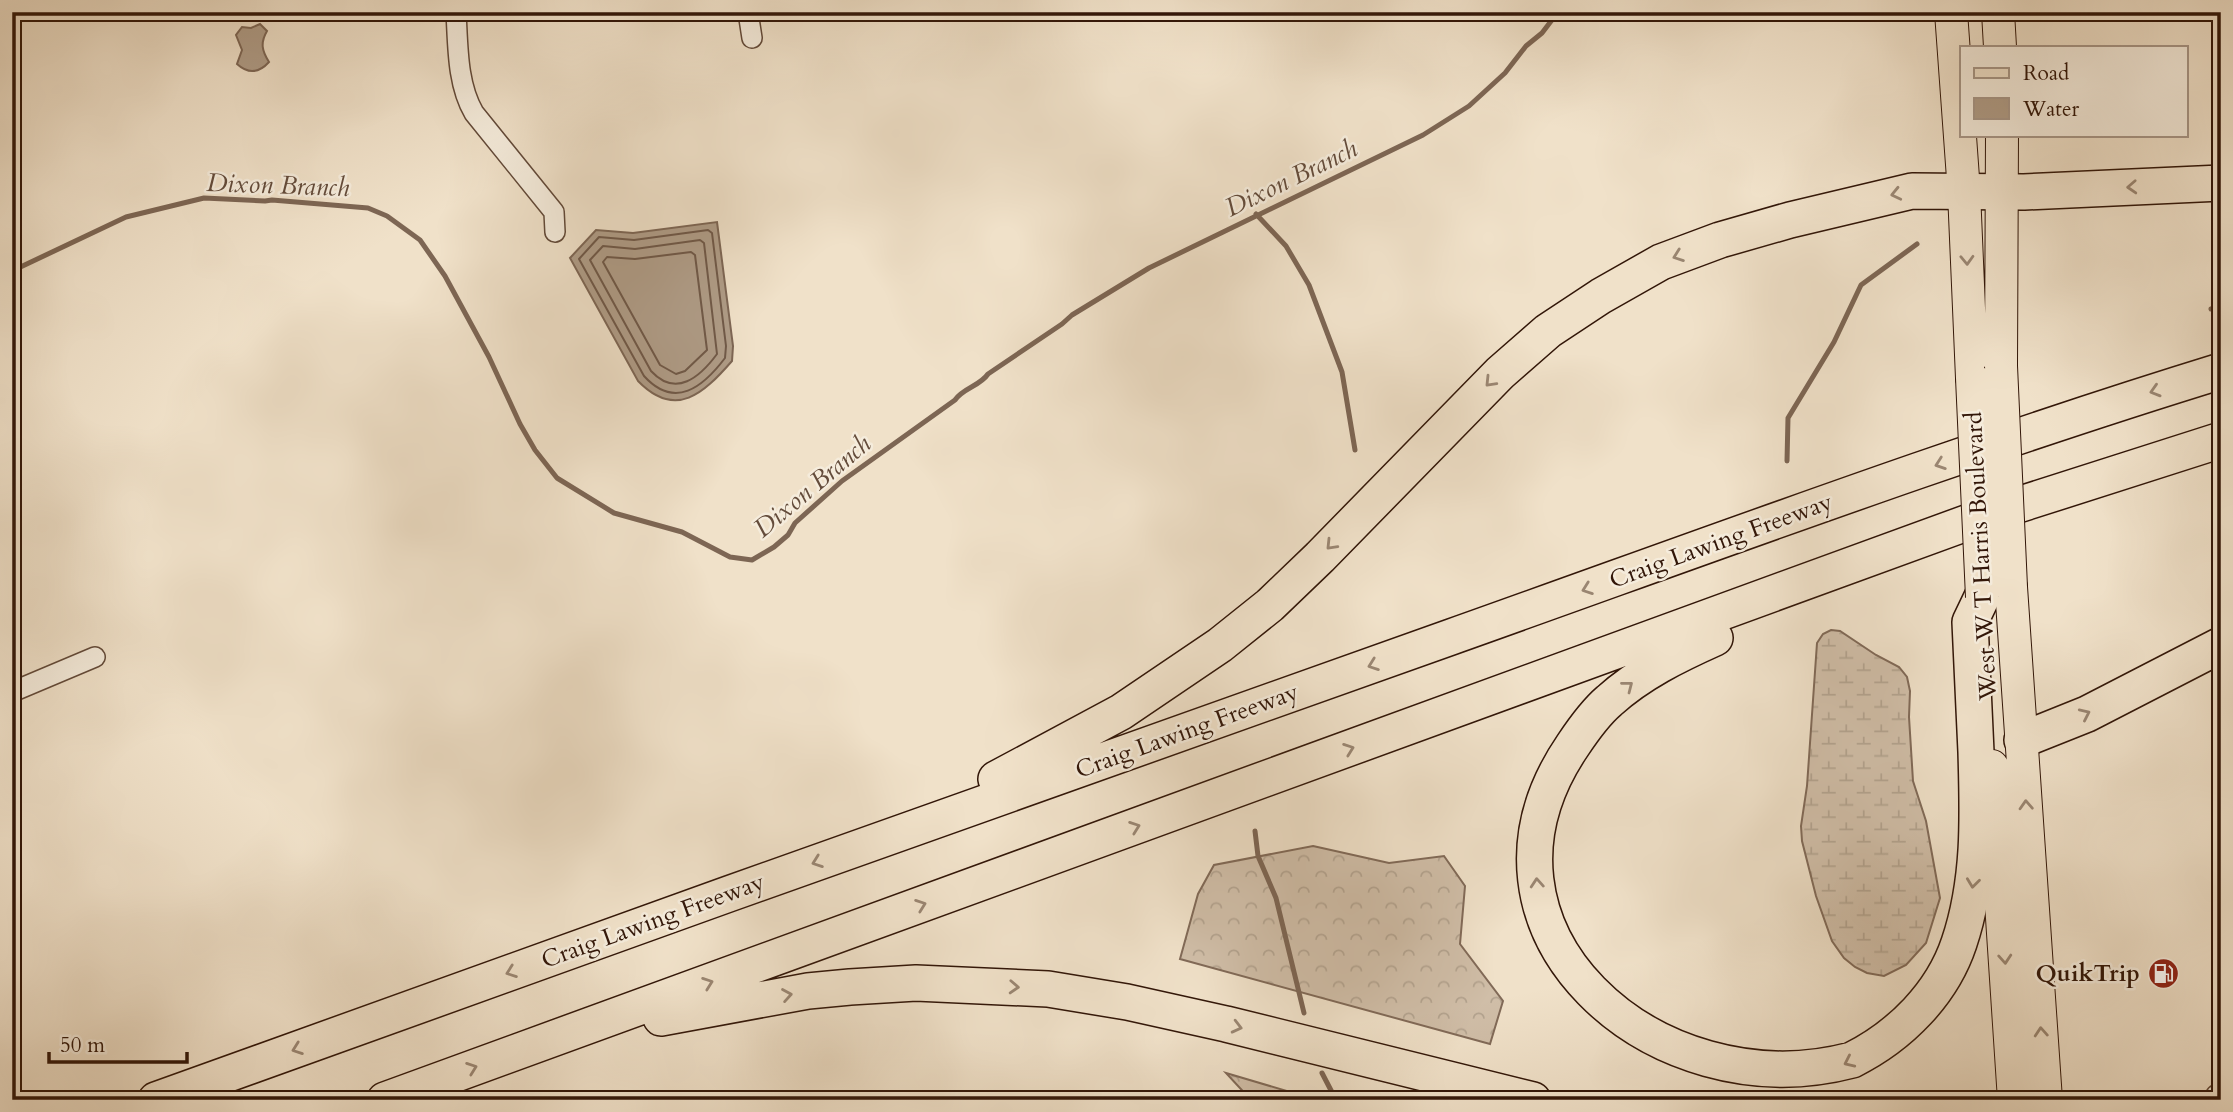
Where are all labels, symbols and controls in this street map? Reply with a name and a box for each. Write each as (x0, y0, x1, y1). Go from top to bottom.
legend (1960, 46, 2188, 136)
text: Road (2023, 59, 2069, 88)
text: Water (2022, 95, 2079, 124)
water label: Dixon Branch (1219, 131, 1363, 225)
water label: Dixon Branch (206, 165, 351, 205)
one-way arrow (2126, 179, 2137, 194)
one-way arrow (1890, 186, 1902, 200)
one-way arrow (1672, 247, 1684, 261)
one-way arrow (1959, 255, 1974, 266)
one-way arrow (1486, 374, 1499, 387)
one-way arrow (2150, 382, 2162, 397)
street label: West W T Harris Boulevard (1957, 411, 2005, 702)
water label: Dixon Branch (746, 426, 878, 545)
one-way arrow (1934, 456, 1947, 470)
street label: Craig Lawing Freeway (1605, 485, 1837, 597)
one-way arrow (1327, 537, 1340, 550)
one-way arrow (1581, 581, 1594, 595)
one-way arrow (1367, 657, 1379, 671)
street label: Craig Lawing Freeway (1071, 675, 1303, 787)
one-way arrow (1621, 682, 1633, 695)
one-way arrow (2078, 708, 2090, 722)
one-way arrow (1342, 743, 1354, 757)
one-way arrow (2019, 799, 2034, 810)
one-way arrow (1129, 821, 1141, 835)
one-way arrow (812, 854, 824, 868)
street label: Craig Lawing Freeway (537, 865, 769, 977)
one-way arrow (1530, 877, 1545, 888)
one-way arrow (1966, 877, 1981, 889)
one-way arrow (915, 899, 927, 913)
one-way arrow (1997, 954, 2012, 965)
fuel station icon: QuikTrip (2146, 956, 2180, 990)
place label: QuikTrip (2035, 957, 2140, 990)
one-way arrow (505, 964, 517, 978)
one-way arrow (701, 977, 713, 991)
one-way arrow (1008, 979, 1019, 994)
one-way arrow (781, 988, 793, 1003)
one-way arrow (1231, 1019, 1243, 1033)
scale bar (49, 1021, 187, 1065)
one-way arrow (2034, 1026, 2049, 1037)
text: 50 m (60, 1031, 105, 1060)
one-way arrow (291, 1041, 303, 1055)
one-way arrow (1844, 1053, 1856, 1067)
one-way arrow (466, 1062, 478, 1076)

